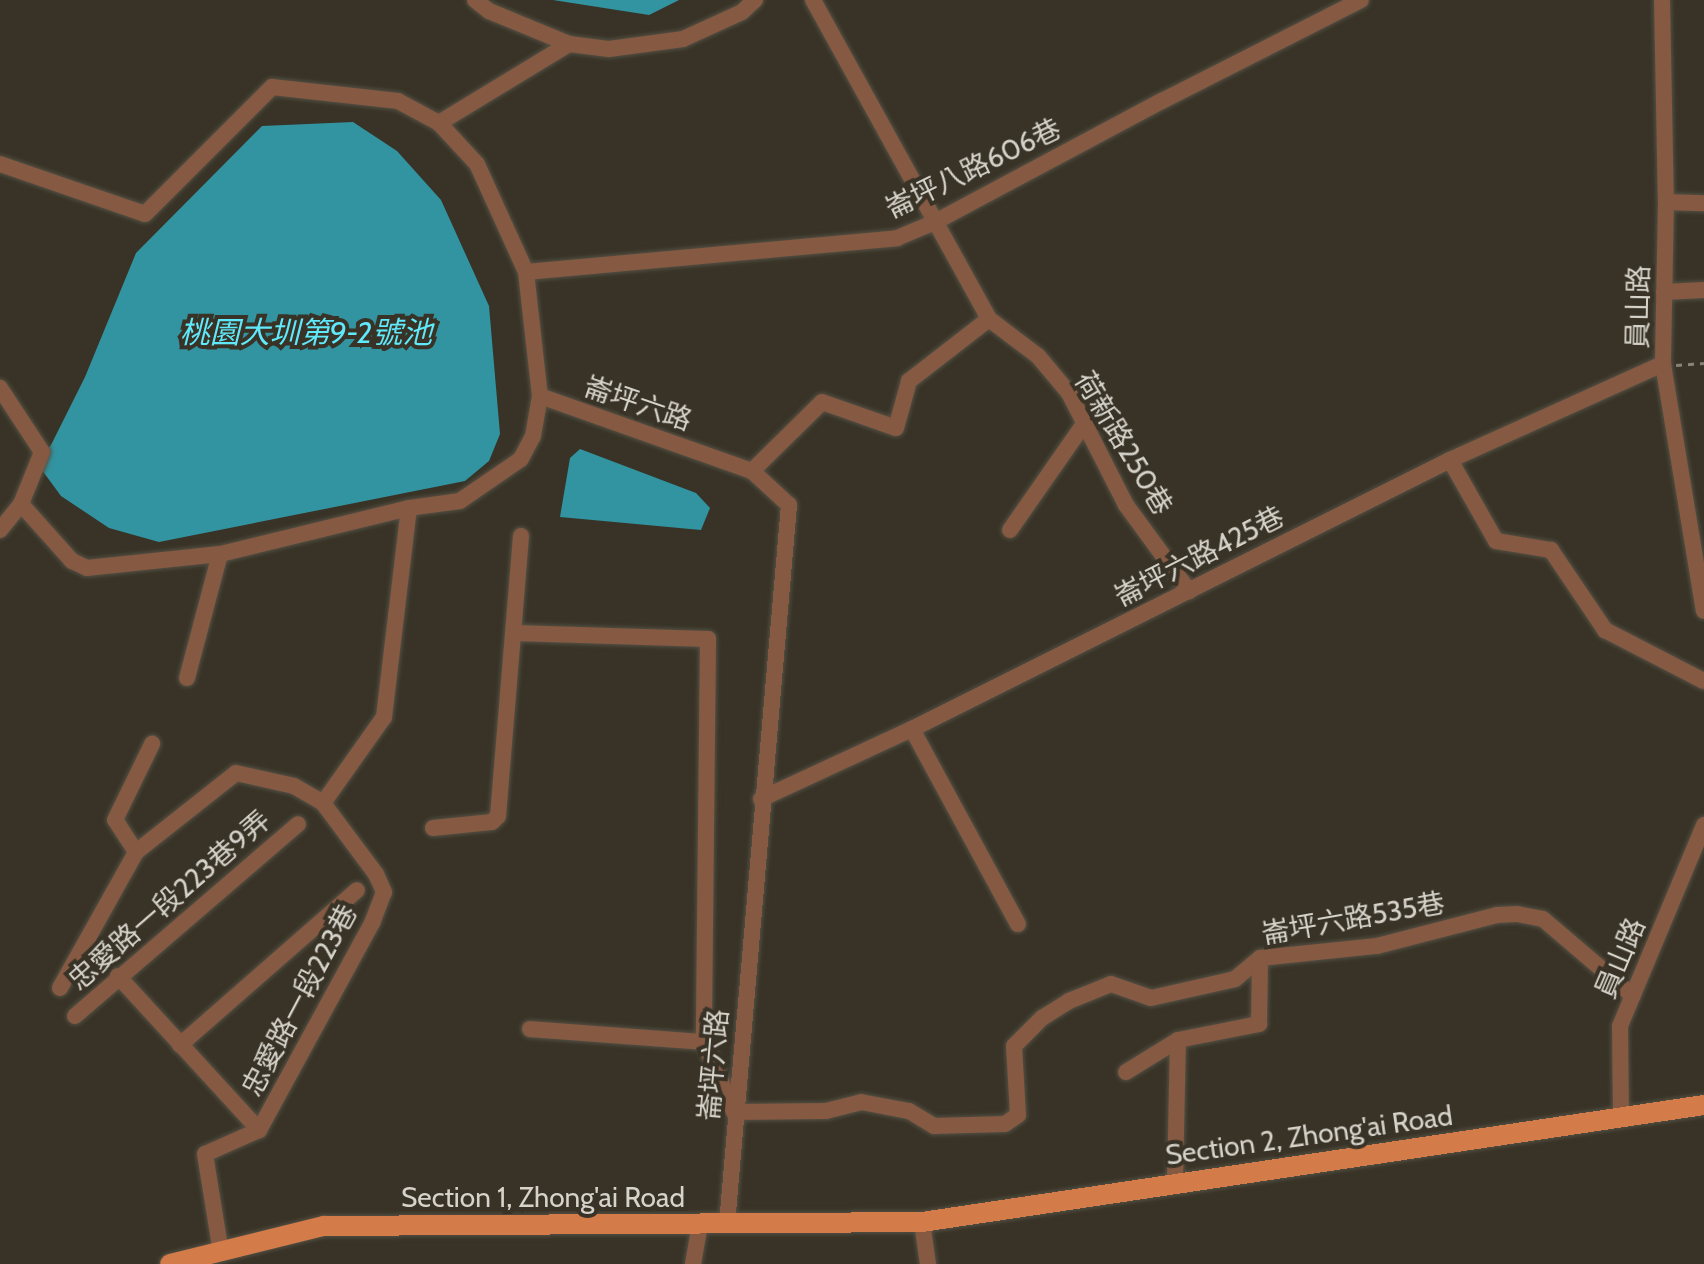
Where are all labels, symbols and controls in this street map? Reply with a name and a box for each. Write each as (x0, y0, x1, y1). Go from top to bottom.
street label: 崙坪八路606巷 (880, 111, 1066, 225)
street label: 員山路 (1620, 265, 1656, 349)
water label: 桃園大圳第9-2號池 (180, 315, 432, 351)
street label: 荷新路250巷 (1068, 365, 1180, 521)
street label: 崙坪六路 (580, 369, 696, 437)
street label: 崙坪六路425巷 (1109, 499, 1289, 613)
street label: 忠愛路一段223巷9弄 (61, 803, 277, 997)
street label: 崙坪六路535巷 (1259, 885, 1447, 951)
street label: 忠愛路一段223巷 (234, 898, 364, 1102)
street label: 員山路 (1588, 913, 1652, 1003)
street label: 崙坪六路 (691, 1008, 735, 1122)
street label: Section 2, Zhong'ai Road (1163, 1098, 1455, 1172)
street label: Section 1, Zhong'ai Road (401, 1180, 685, 1214)

